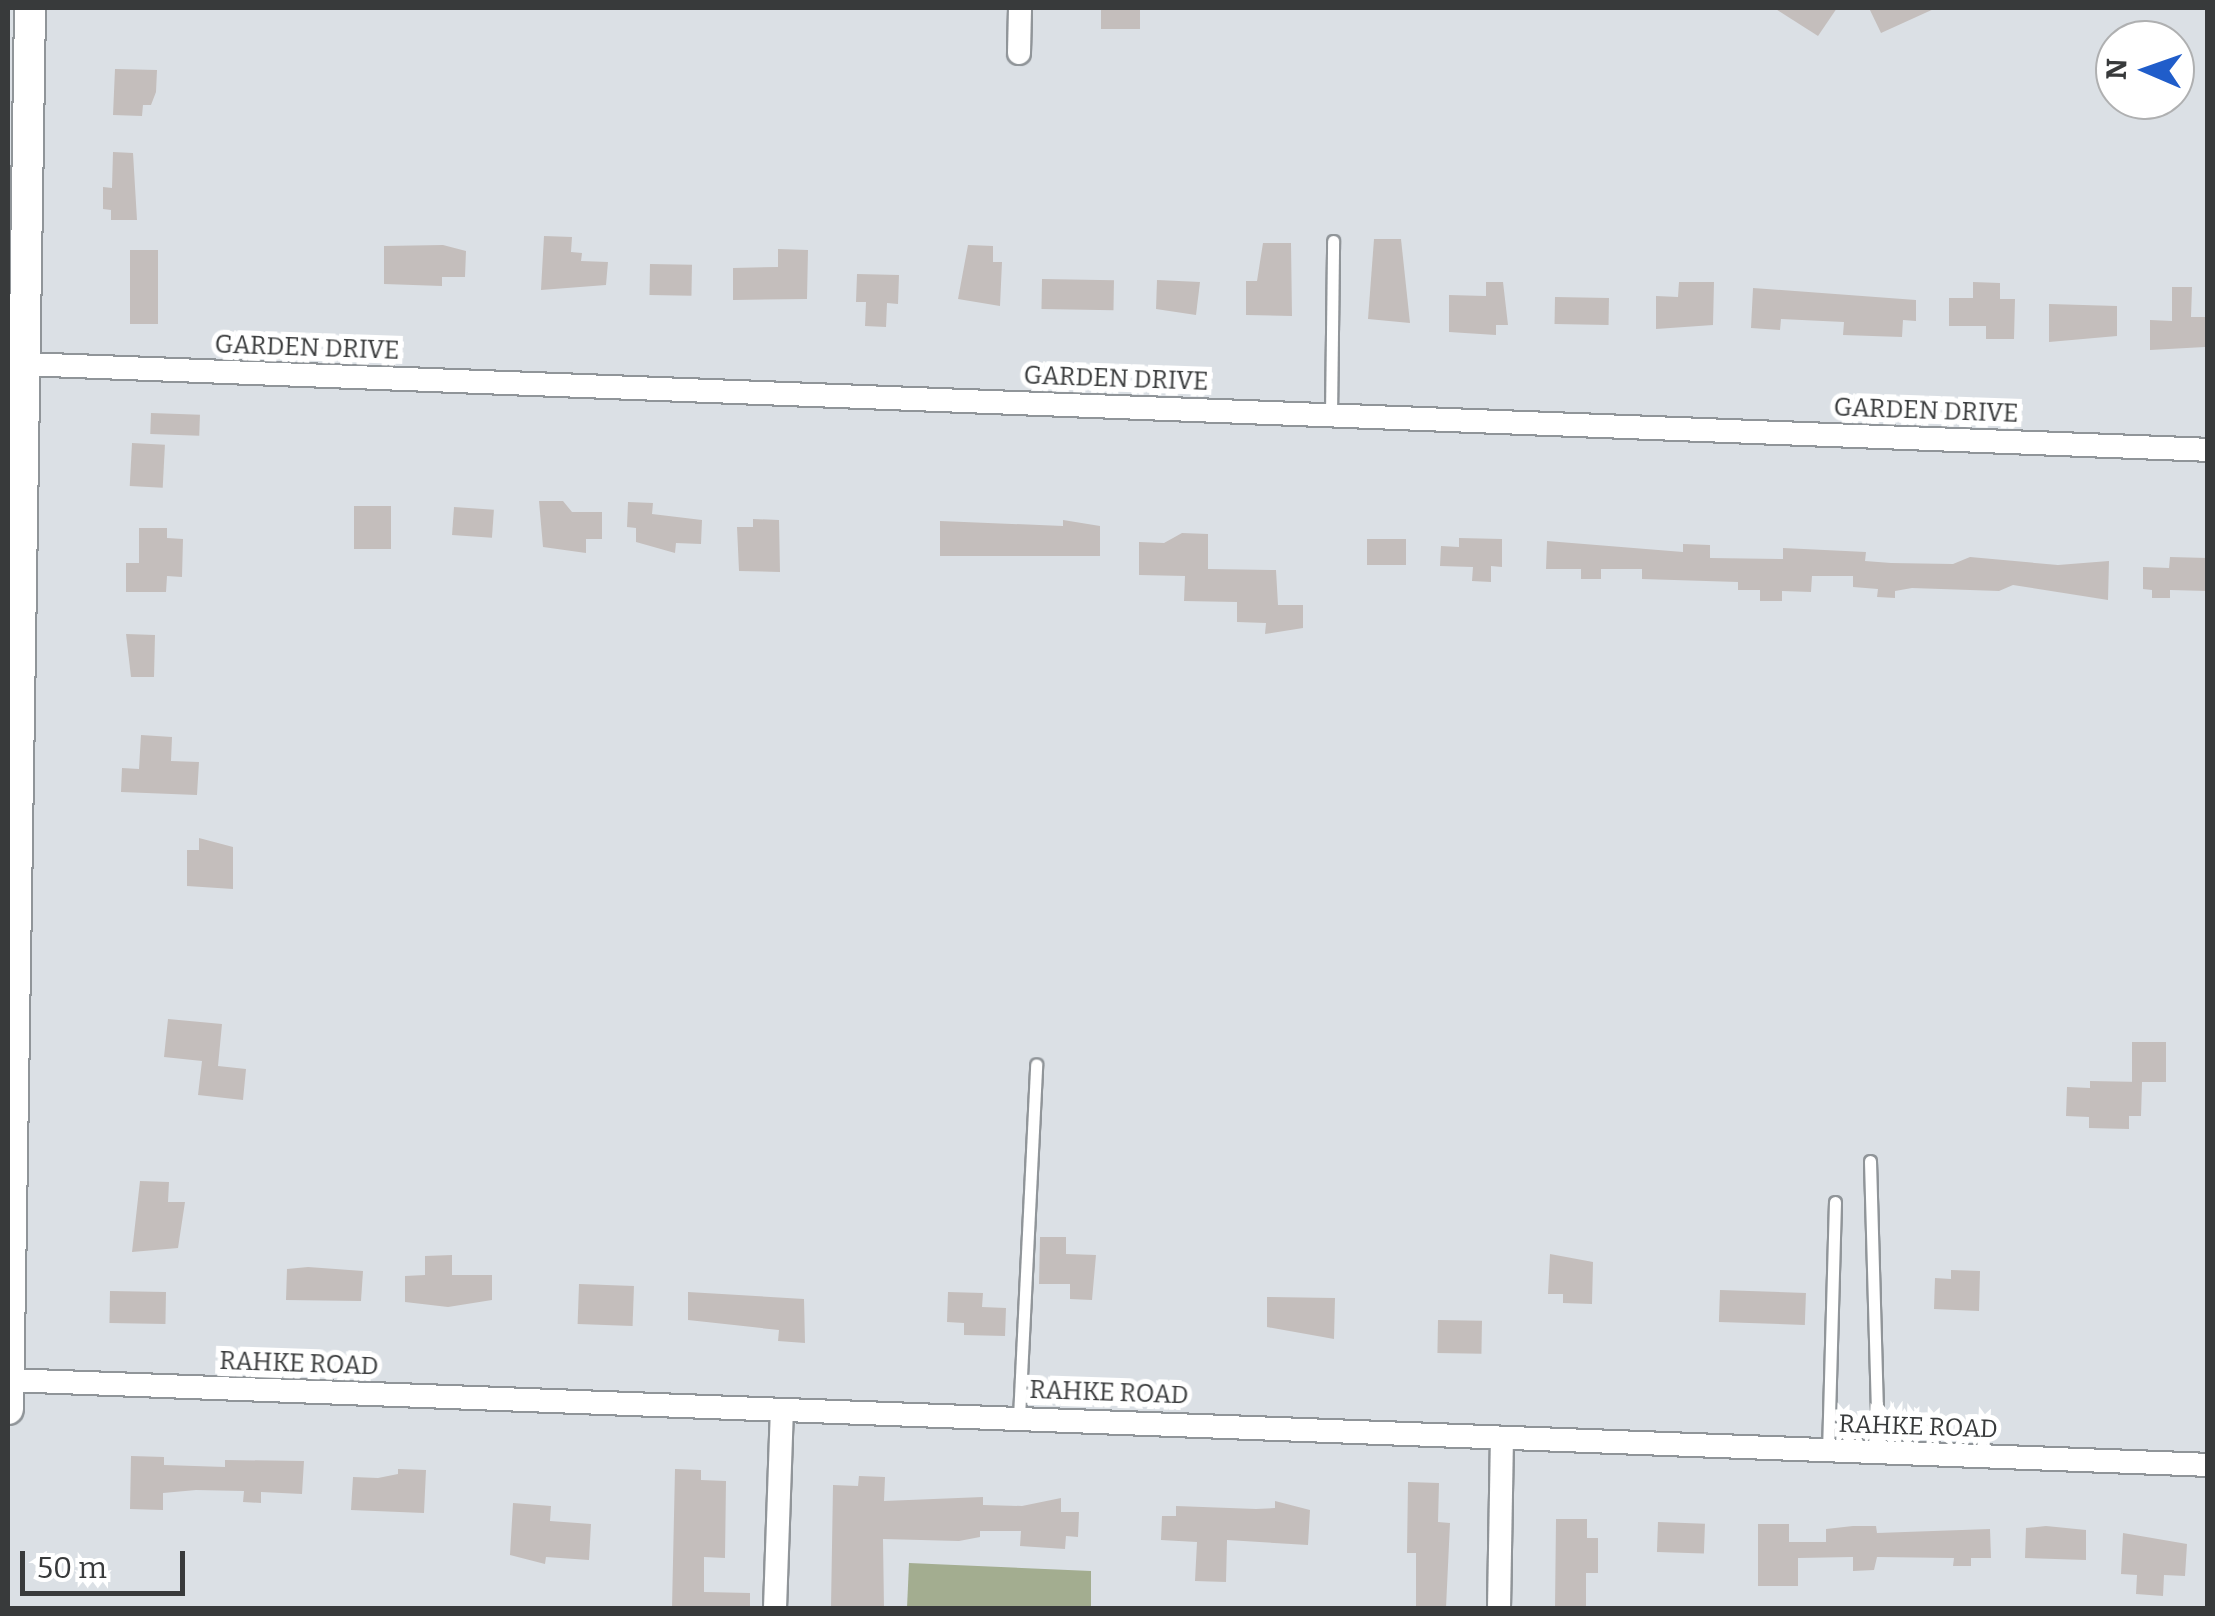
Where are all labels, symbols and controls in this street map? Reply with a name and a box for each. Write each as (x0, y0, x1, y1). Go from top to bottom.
north arrow (2095, 20, 2195, 120)
text: N (2100, 58, 2133, 80)
street label: GARDEN DRIVE (214, 330, 400, 366)
street label: GARDEN DRIVE (1023, 361, 1209, 397)
street label: GARDEN DRIVE (1833, 393, 2019, 429)
street label: RAHKE ROAD (219, 1346, 379, 1382)
street label: RAHKE ROAD (1029, 1375, 1189, 1411)
street label: RAHKE ROAD (1838, 1409, 1998, 1445)
scale bar (25, 1531, 190, 1593)
text: 50 m (37, 1550, 107, 1586)

